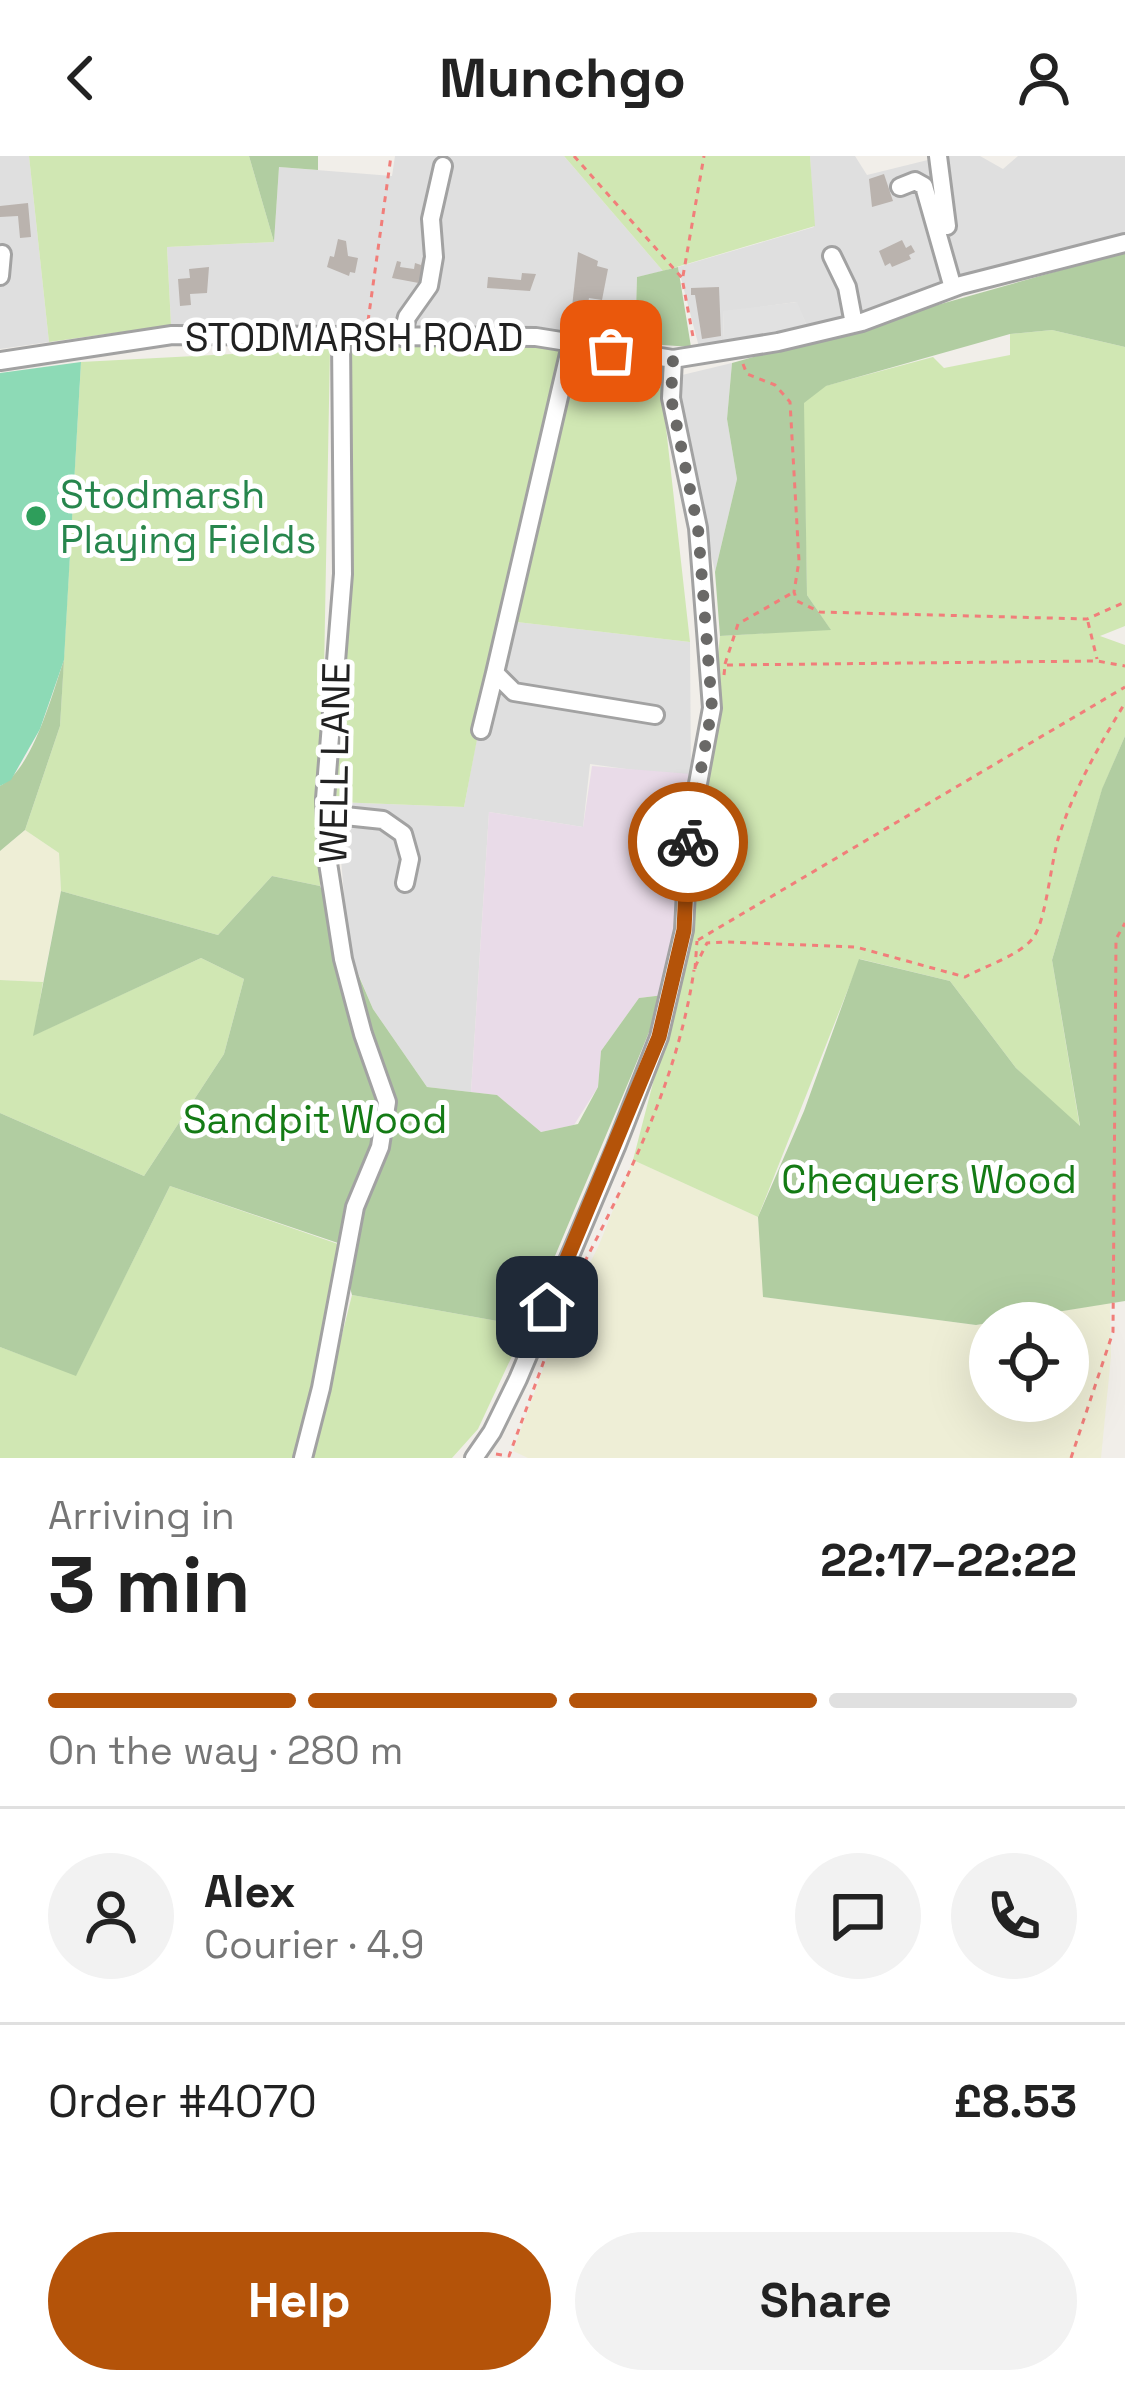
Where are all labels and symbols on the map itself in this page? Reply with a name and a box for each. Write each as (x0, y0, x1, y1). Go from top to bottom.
pin (560, 300, 662, 402)
street label: STODMARSH ROAD (185, 313, 523, 362)
place label: Stodmarsh Playing Fields (60, 470, 316, 564)
marker: Stodmarsh Playing Fields (23, 503, 49, 529)
street label: WELL LANE (308, 662, 361, 864)
courier (628, 782, 748, 902)
park label: Sandpit Wood (183, 1095, 447, 1144)
park label: Chequers Wood (781, 1155, 1077, 1204)
pin (496, 1256, 598, 1358)

